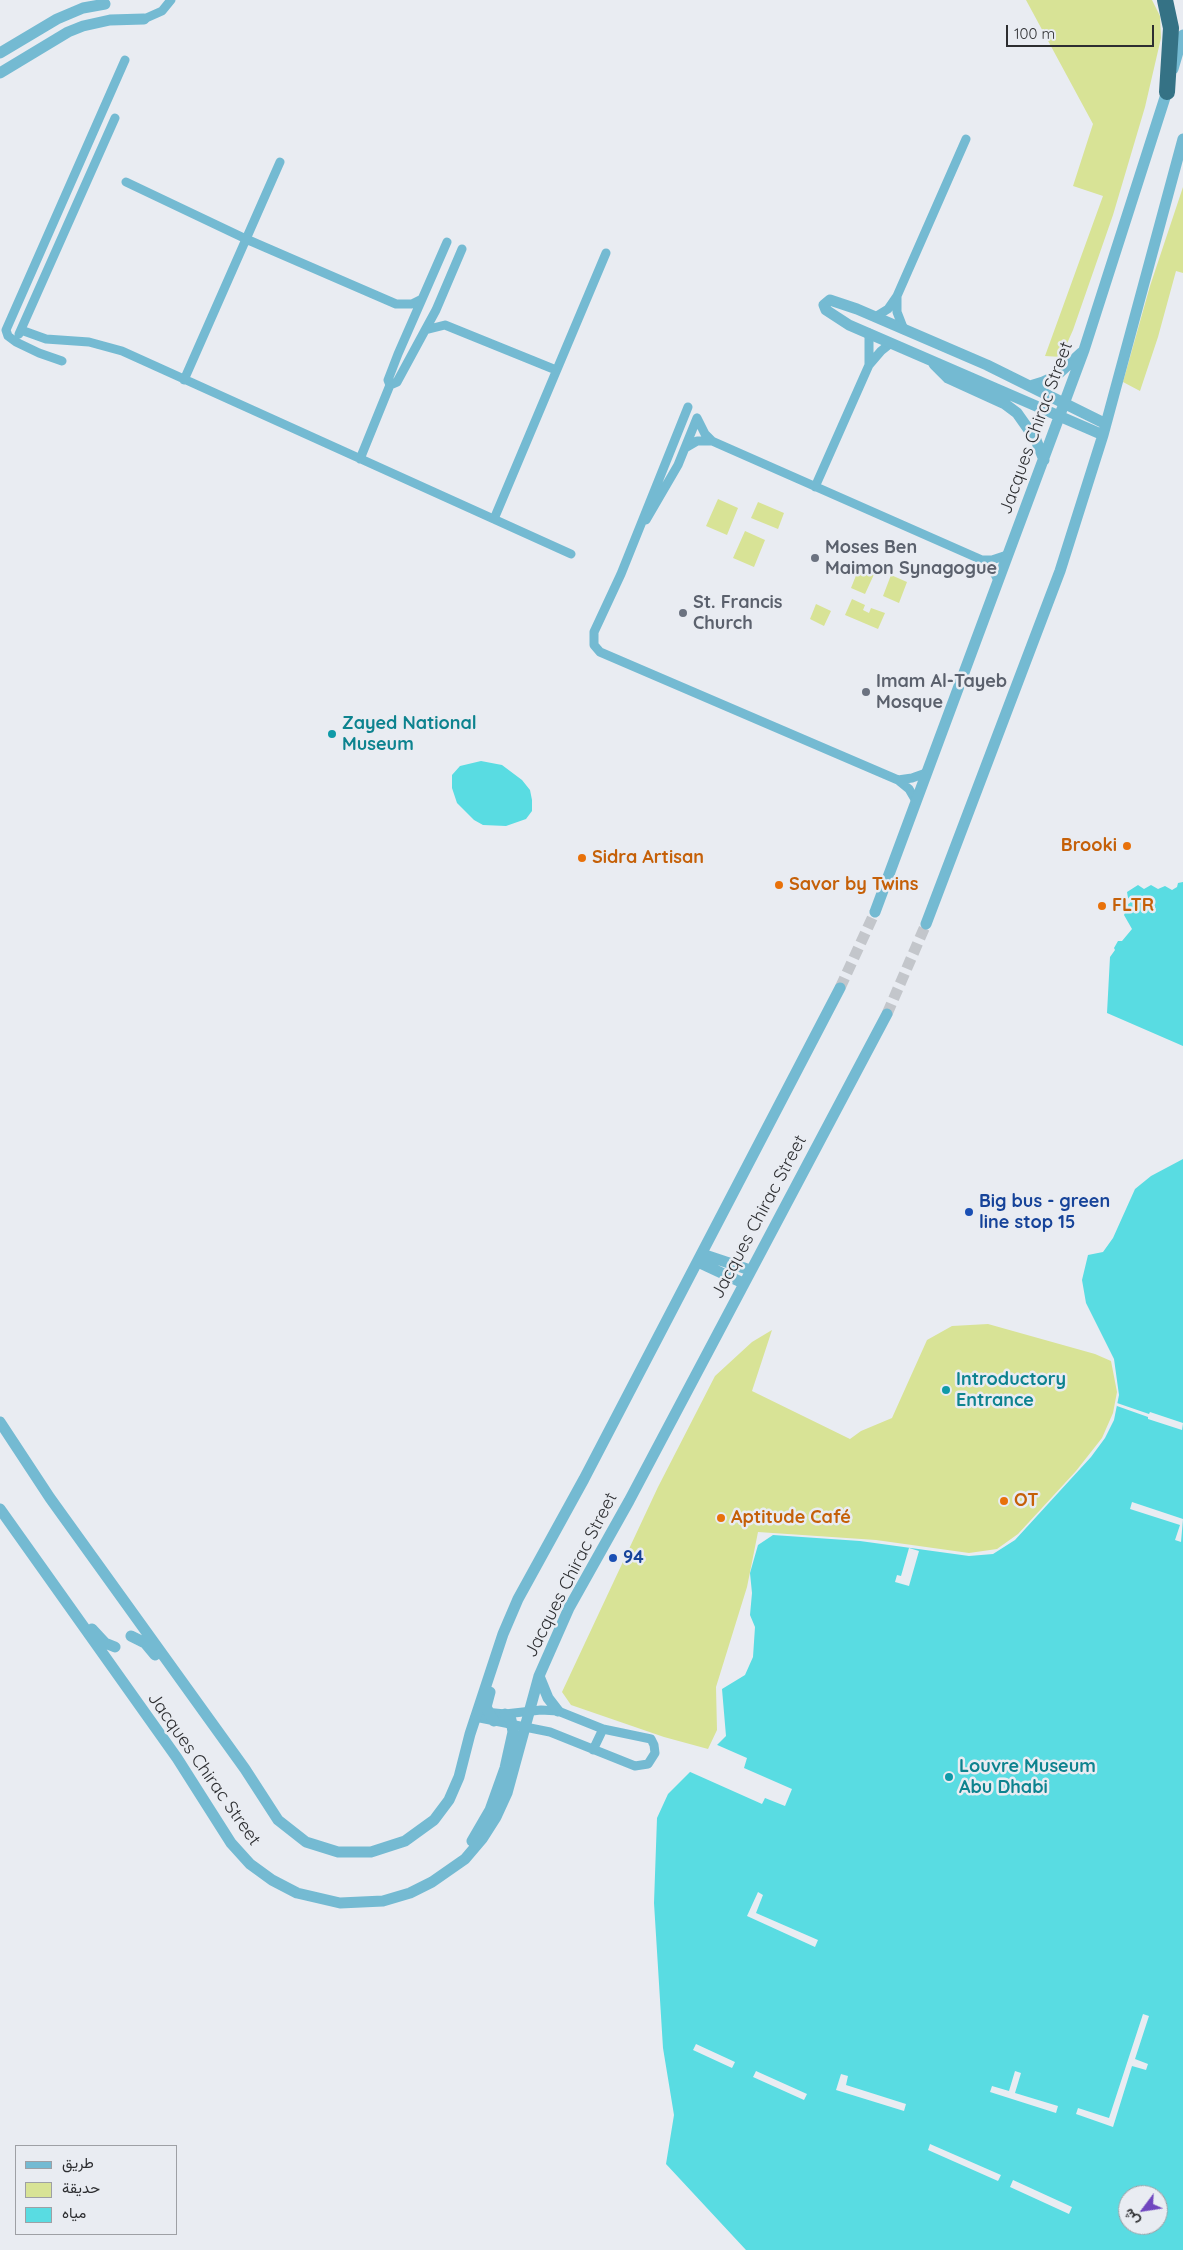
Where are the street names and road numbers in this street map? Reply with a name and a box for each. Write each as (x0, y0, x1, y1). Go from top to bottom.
street label: Jacques Chirac Street (995, 339, 1077, 517)
street label: Jacques Chirac Street (707, 1132, 811, 1302)
street label: Jacques Chirac Street (520, 1489, 622, 1661)
street label: Jacques Chirac Street (143, 1688, 265, 1850)

